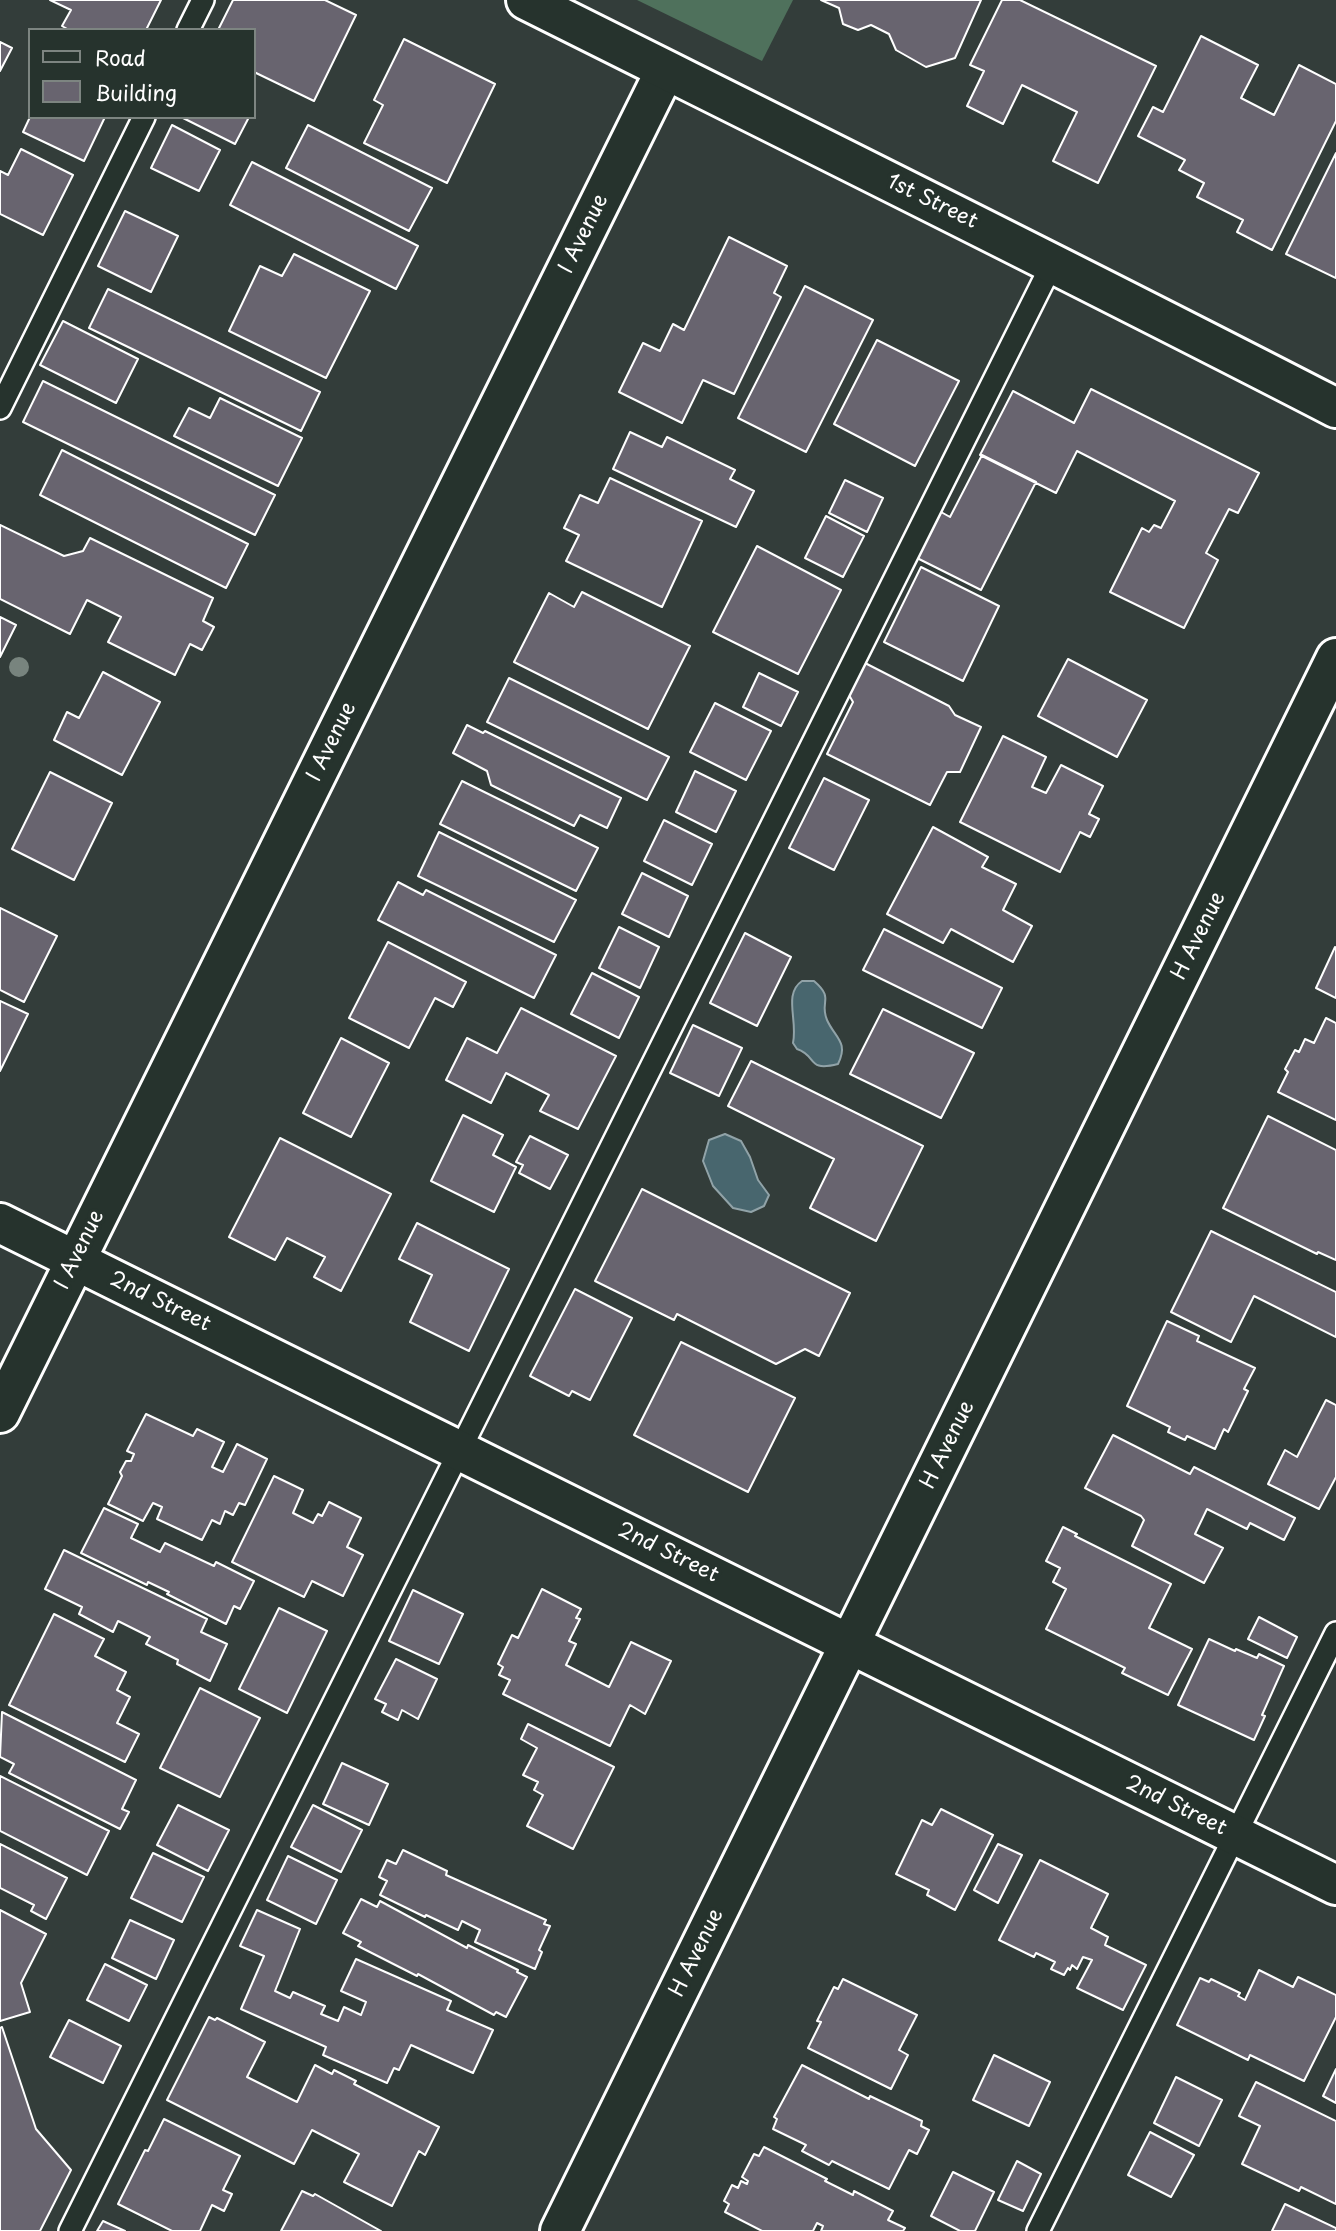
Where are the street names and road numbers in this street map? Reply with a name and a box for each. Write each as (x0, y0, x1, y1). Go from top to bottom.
street label: 1st Street (883, 169, 981, 235)
street label: I Avenue (554, 190, 614, 278)
street label: I Avenue (302, 698, 362, 786)
street label: H Avenue (1167, 888, 1231, 984)
street label: I Avenue (50, 1206, 110, 1294)
street label: 2nd Street (105, 1267, 215, 1337)
street label: H Avenue (916, 1397, 980, 1493)
street label: 2nd Street (613, 1518, 723, 1588)
street label: 2nd Street (1121, 1771, 1231, 1841)
street label: H Avenue (665, 1905, 729, 2001)

